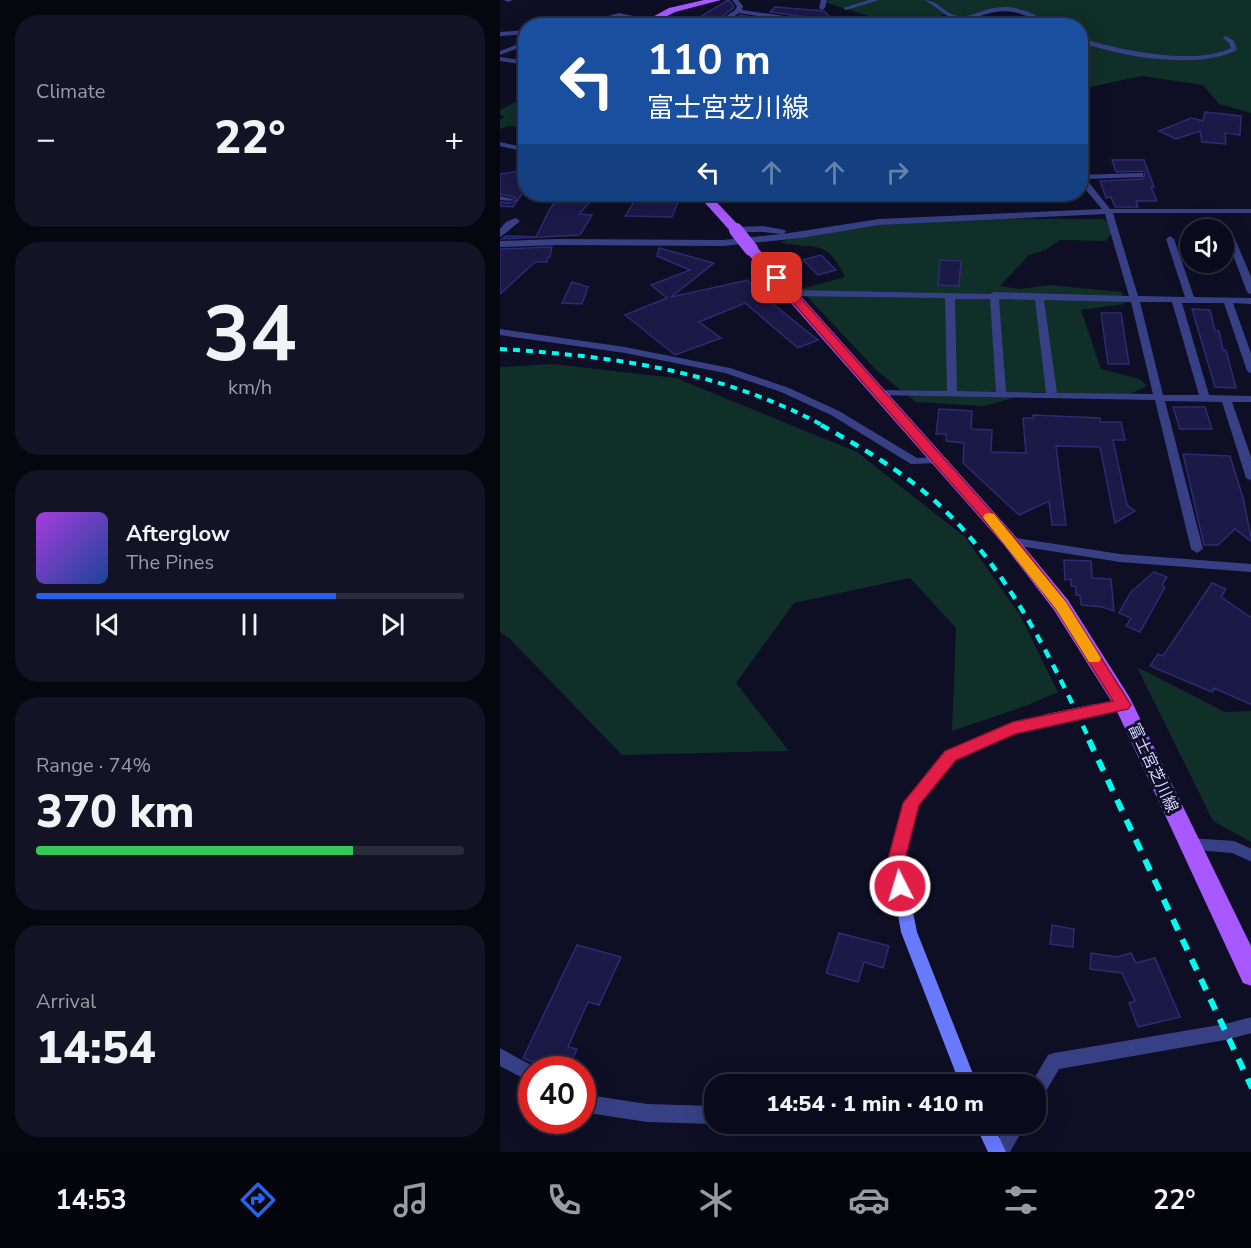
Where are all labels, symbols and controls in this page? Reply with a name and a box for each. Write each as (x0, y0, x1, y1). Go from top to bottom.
text: 110 m (647, 32, 771, 89)
icon: left (548, 42, 626, 120)
text: Climate (36, 78, 105, 105)
text: 富士宮芝川線 (647, 90, 809, 127)
text: 22° (214, 108, 286, 169)
text: − (36, 117, 56, 162)
text: + (444, 117, 464, 162)
icon: left (692, 156, 725, 189)
icon: ahead (755, 156, 788, 189)
icon: ahead (818, 156, 851, 189)
icon: right (881, 156, 914, 189)
map controls (1180, 219, 1234, 273)
button: sound (1180, 219, 1234, 273)
pin (751, 252, 802, 303)
icon: arrive (760, 261, 793, 294)
text: 34 (203, 281, 297, 388)
text: km/h (228, 374, 272, 401)
text: Afterglow (126, 519, 230, 549)
text: The Pines (126, 549, 214, 576)
icon: previous (91, 608, 124, 641)
icon: pause (233, 608, 266, 641)
icon: next (376, 608, 409, 641)
street label: 富士宮芝川線 (1123, 720, 1183, 816)
text: Range · 74% (36, 752, 151, 779)
text: 370 km (36, 782, 195, 843)
position arrow (868, 854, 932, 918)
text: Arrival (36, 988, 96, 1015)
text: 14:54 (36, 1018, 156, 1079)
speed limit sign: 40 (518, 1056, 596, 1134)
text: 14:54 · 1 min · 410 m (766, 1089, 984, 1119)
icon: directions (237, 1179, 279, 1221)
icon: music (390, 1179, 432, 1221)
icon: phone (543, 1179, 585, 1221)
icon: climate (695, 1179, 737, 1221)
icon: car (848, 1179, 890, 1221)
icon: filters (1000, 1179, 1042, 1221)
text: 14:53 (55, 1182, 127, 1219)
text: 22° (1153, 1182, 1196, 1219)

